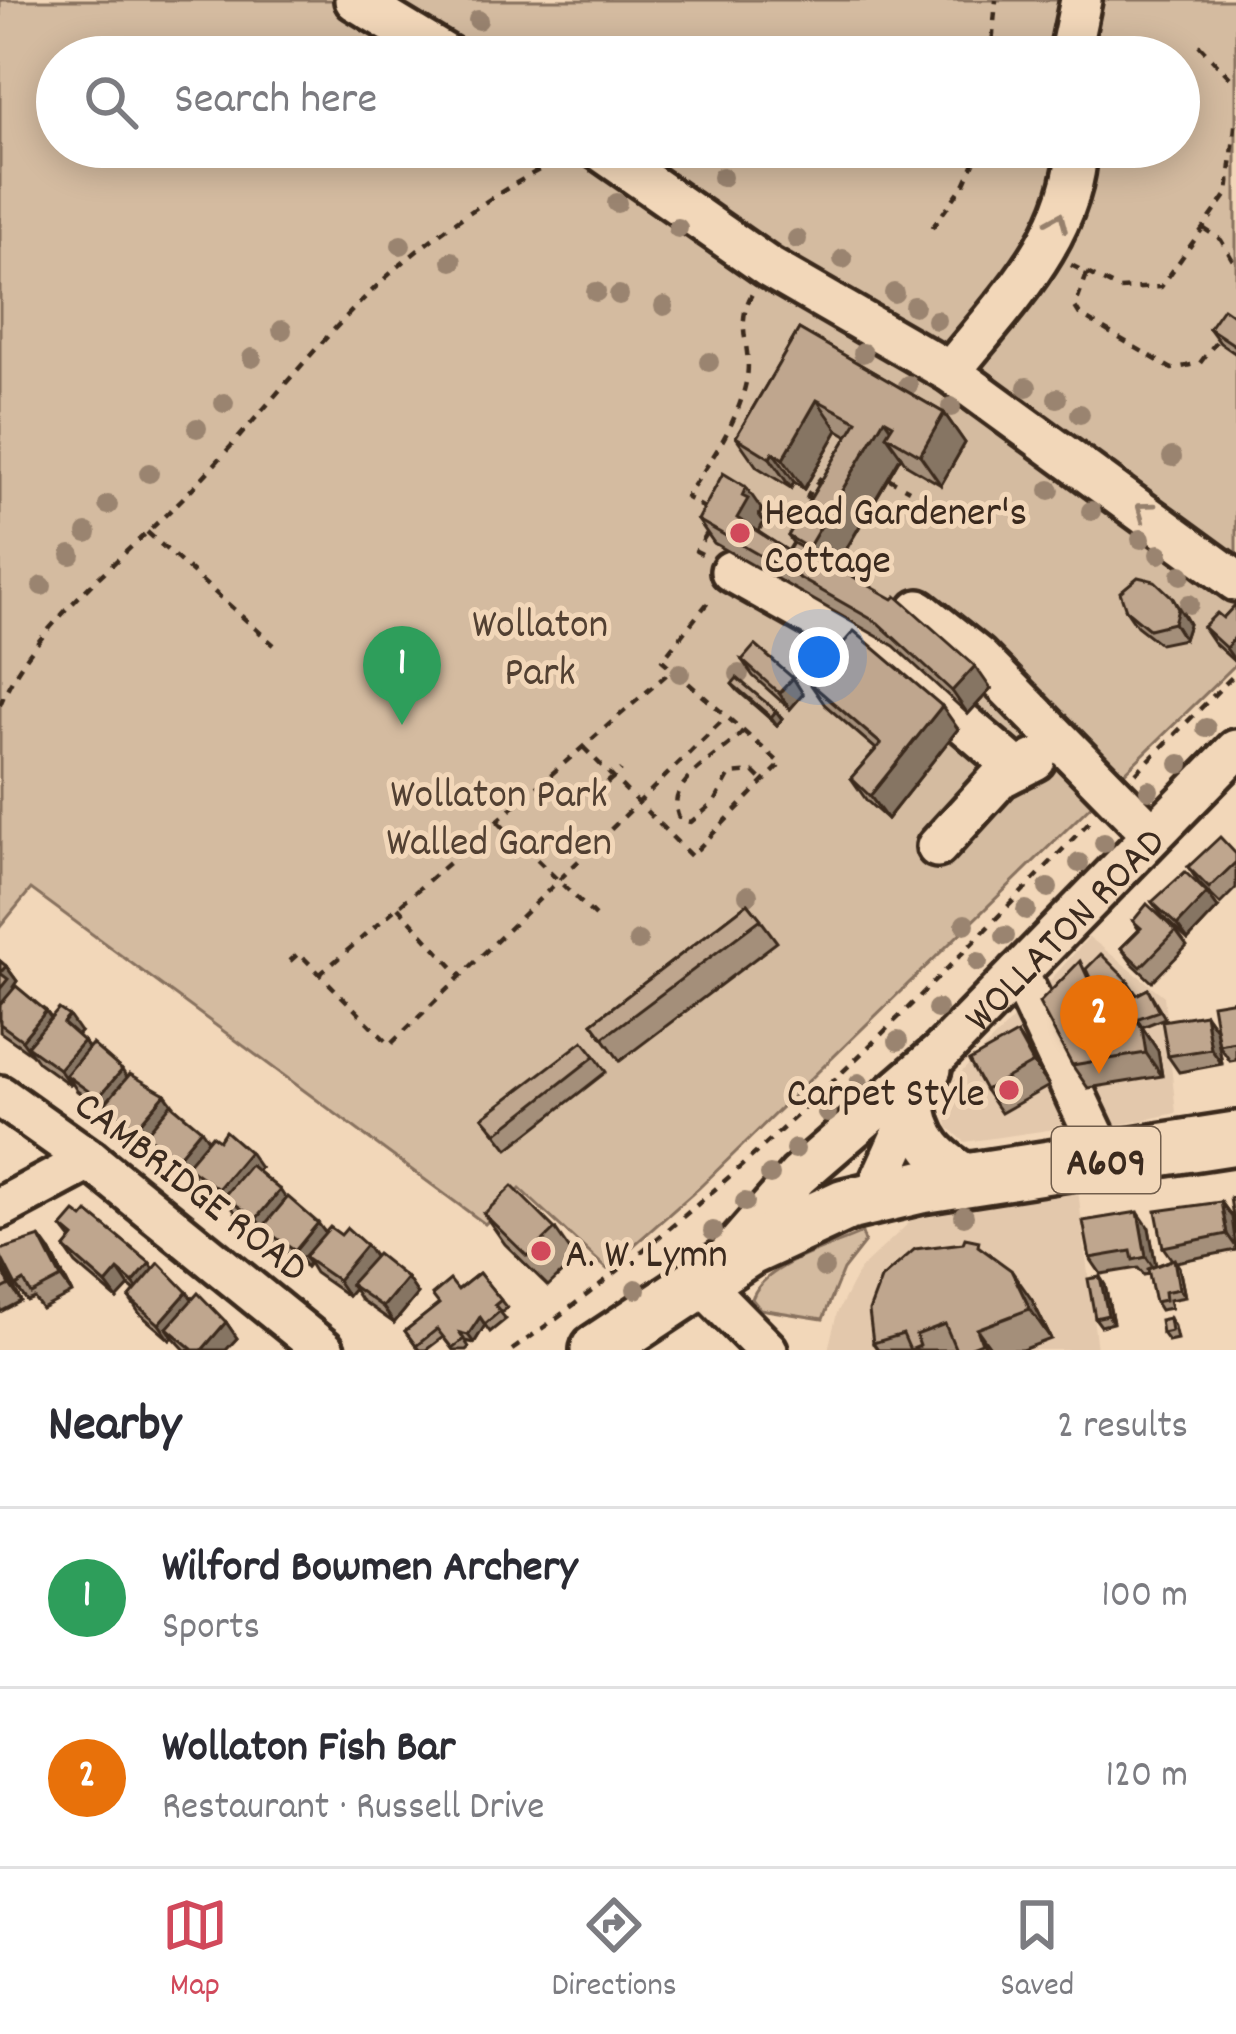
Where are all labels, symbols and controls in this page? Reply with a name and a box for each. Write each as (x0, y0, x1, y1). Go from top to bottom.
search box (36, 36, 1200, 168)
icon: search (78, 69, 144, 135)
text: Search here (174, 70, 377, 134)
one-way arrow (1044, 212, 1068, 233)
place label: Head Gardener's Cottage (764, 486, 1027, 594)
one-way arrow (1135, 502, 1157, 524)
marker: Head Gardener's Cottage (727, 520, 753, 546)
park label: Wollaton Park (472, 598, 608, 706)
pin: 1 (363, 626, 441, 725)
your location (789, 627, 849, 687)
park label: Wollaton Park Walled Garden (386, 768, 612, 876)
street label: WOLLATON ROAD (953, 816, 1182, 1049)
pin: 2 (1060, 975, 1138, 1074)
place label: Carpet Style (787, 1067, 985, 1127)
marker: Carpet Style (996, 1077, 1022, 1103)
street label: CAMBRIDGE ROAD (59, 1079, 318, 1300)
road number: A609 (1052, 1127, 1160, 1193)
place label: A. W. Lymn (565, 1228, 728, 1288)
marker: A. W. Lymn (528, 1238, 554, 1264)
text: Nearby (48, 1392, 181, 1464)
text: 2 results (1057, 1401, 1188, 1456)
text: Wilford Bowmen Archery (162, 1538, 578, 1602)
text: 1 (83, 1570, 91, 1625)
text: 100 m (1101, 1570, 1188, 1625)
text: Sports (162, 1602, 260, 1657)
text: Wollaton Fish Bar (162, 1718, 455, 1782)
text: 2 (78, 1750, 96, 1805)
text: 120 m (1105, 1750, 1188, 1805)
text: Restaurant · Russell Drive (162, 1782, 544, 1837)
tab: Map (162, 1892, 228, 2011)
tab: Directions (552, 1892, 677, 2011)
tab: Saved (1000, 1892, 1074, 2011)

